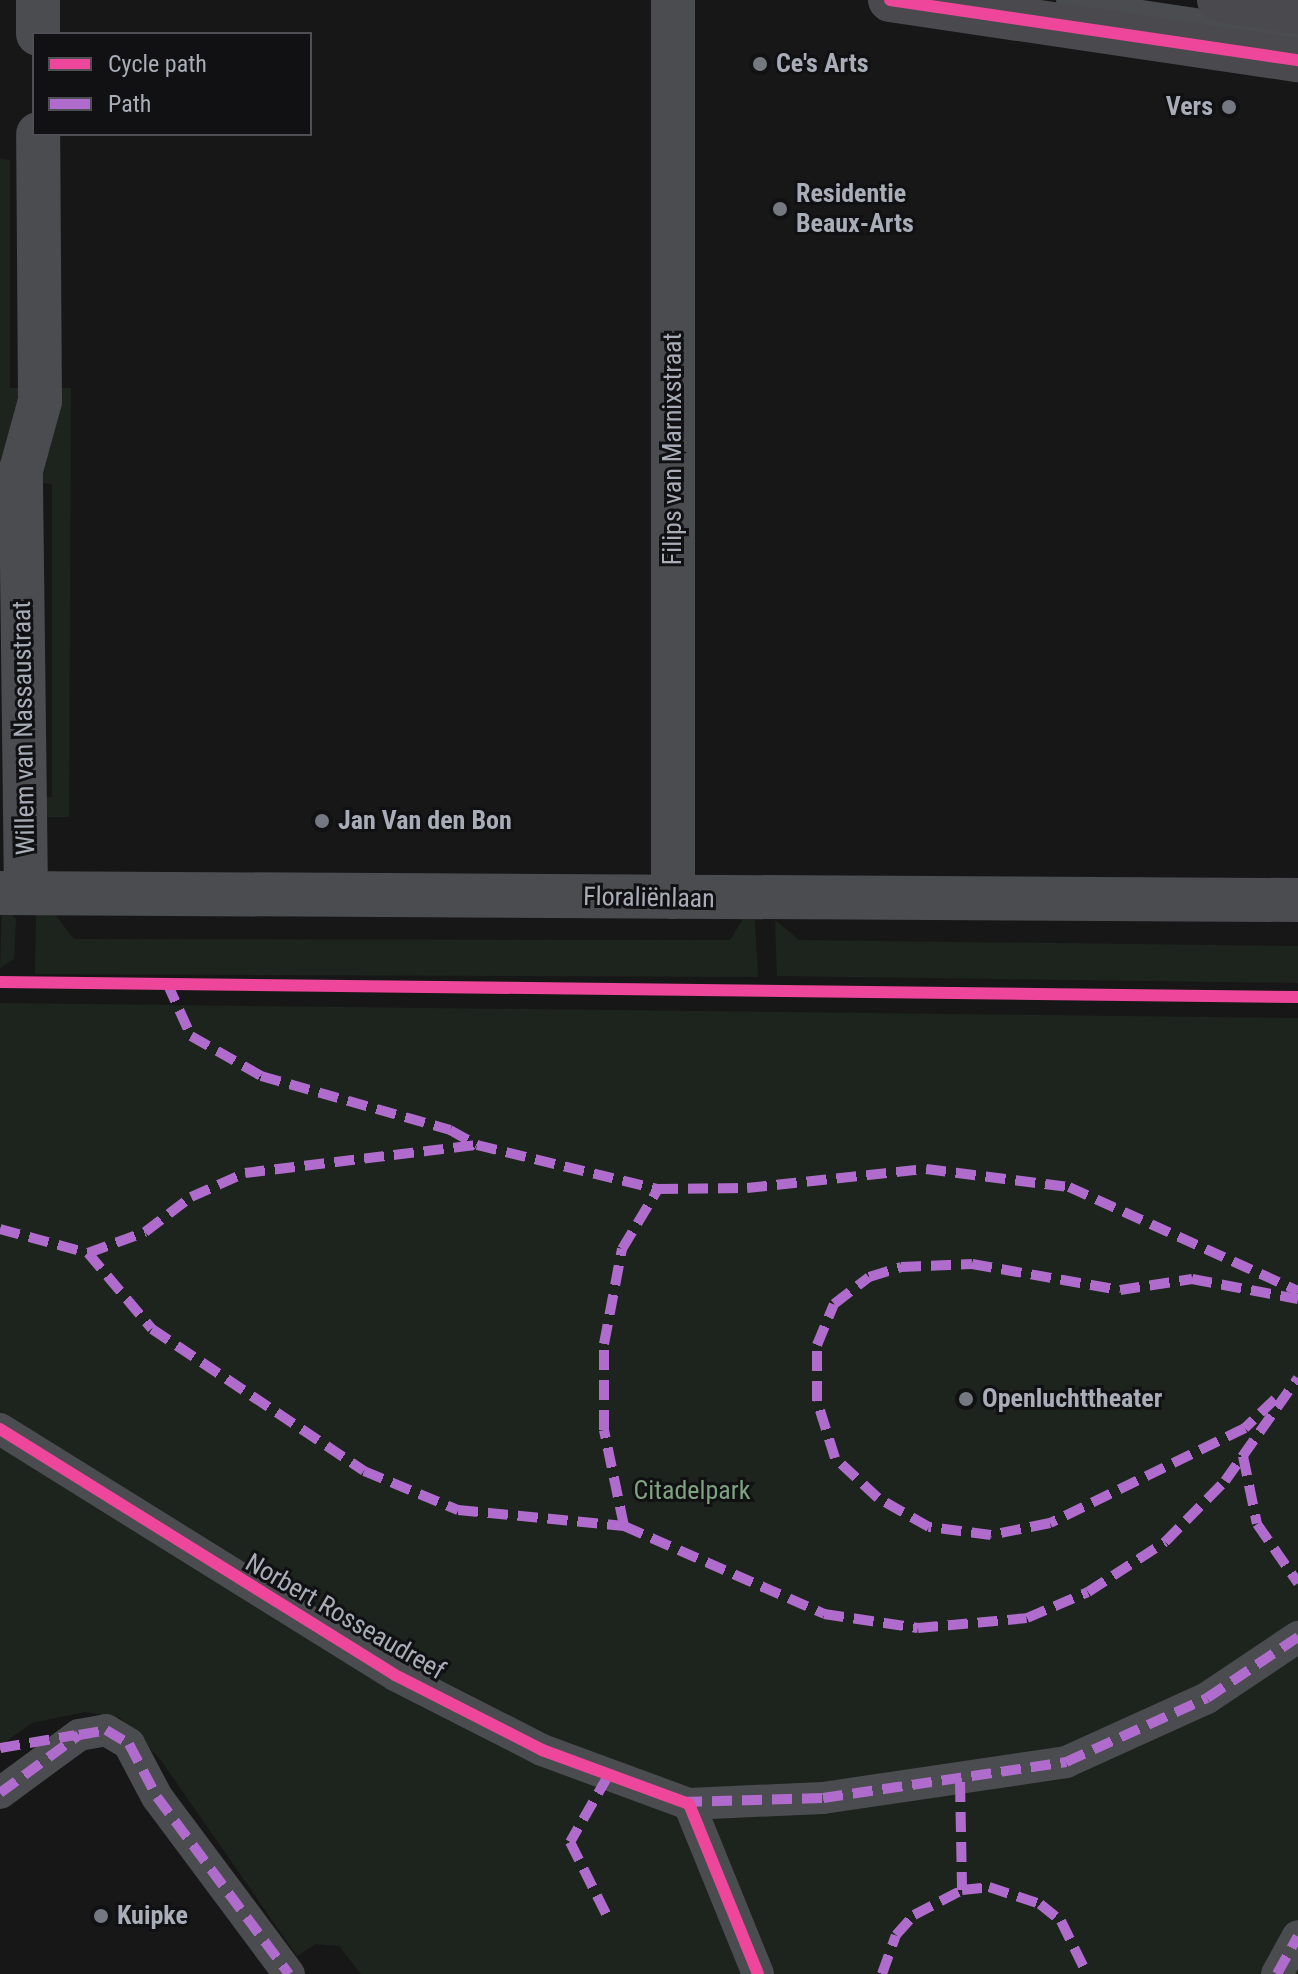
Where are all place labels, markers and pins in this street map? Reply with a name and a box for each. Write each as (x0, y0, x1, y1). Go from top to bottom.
place label: Ce's Arts (776, 48, 868, 80)
marker: Ce's Arts (751, 55, 769, 73)
place label: Vers (1166, 91, 1213, 123)
marker: Vers (1220, 98, 1238, 116)
place label: Residentie Beaux-Arts (796, 178, 914, 240)
marker: Residentie Beaux-Arts (771, 200, 789, 218)
place label: Jan Van den Bon (338, 805, 512, 837)
marker: Jan Van den Bon (313, 812, 331, 830)
place label: Openluchttheater (982, 1383, 1162, 1415)
marker: Openluchttheater (957, 1390, 975, 1408)
place label: Kuipke (117, 1900, 188, 1932)
marker: Kuipke (92, 1907, 110, 1925)

